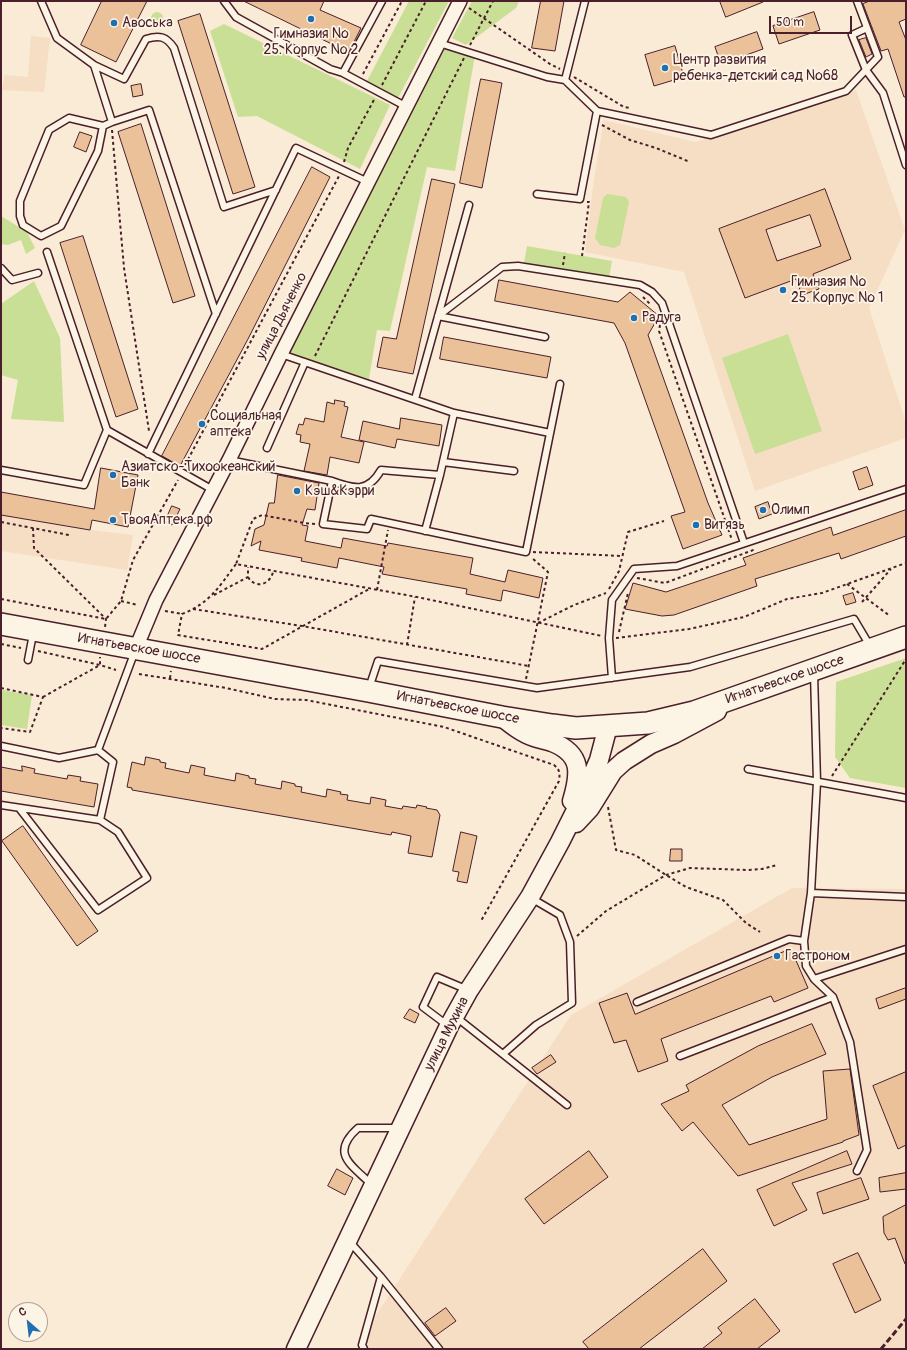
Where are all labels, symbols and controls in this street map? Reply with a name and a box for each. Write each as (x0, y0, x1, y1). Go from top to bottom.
scale bar (771, 8, 854, 34)
marker: Гимназия № 25. Корпус № 2 (306, 14, 316, 24)
place label: Авоська (122, 15, 173, 31)
text: 50 m (776, 15, 804, 30)
marker: Авоська (109, 18, 119, 28)
place label: Гимназия № 25. Корпус № 2 (264, 26, 358, 58)
place label: Центр развития ребенка-детский сад №68 (673, 52, 838, 84)
marker: Центр развития ребенка-детский сад №68 (660, 63, 670, 73)
street label: улица Дьяченко (253, 270, 311, 362)
place label: Гимназия № 25. Корпус № 1 (791, 274, 883, 306)
marker: Гимназия № 25. Корпус № 1 (778, 285, 788, 295)
place label: Радуга (642, 310, 681, 326)
marker: Радуга (629, 313, 639, 323)
place label: Социальная аптека (210, 408, 282, 440)
marker: Социальная аптека (197, 419, 207, 429)
place label: Азиатско-Тихоокеанский Банк (121, 459, 275, 492)
marker: Азиатско-Тихоокеанский Банк (108, 470, 118, 480)
place label: Кэш&Кэрри (305, 483, 374, 499)
marker: Кэш&Кэрри (292, 486, 302, 496)
place label: Олимп (771, 502, 810, 518)
marker: Олимп (758, 505, 768, 515)
place label: ТвояАптека.рф (121, 512, 213, 528)
marker: ТвояАптека.рф (108, 515, 118, 525)
place label: Витязь (704, 517, 745, 533)
marker: Витязь (691, 520, 701, 530)
street label: Игнатьевское шоссе (76, 630, 202, 668)
street label: Игнатьевское шоссе (724, 652, 846, 708)
street label: Игнатьевское шоссе (395, 688, 521, 728)
place label: Гастроном (785, 948, 850, 964)
marker: Гастроном (772, 951, 782, 961)
street label: улица Мухина (421, 994, 473, 1074)
north arrow (8, 1302, 48, 1342)
text: С (17, 1305, 29, 1319)

